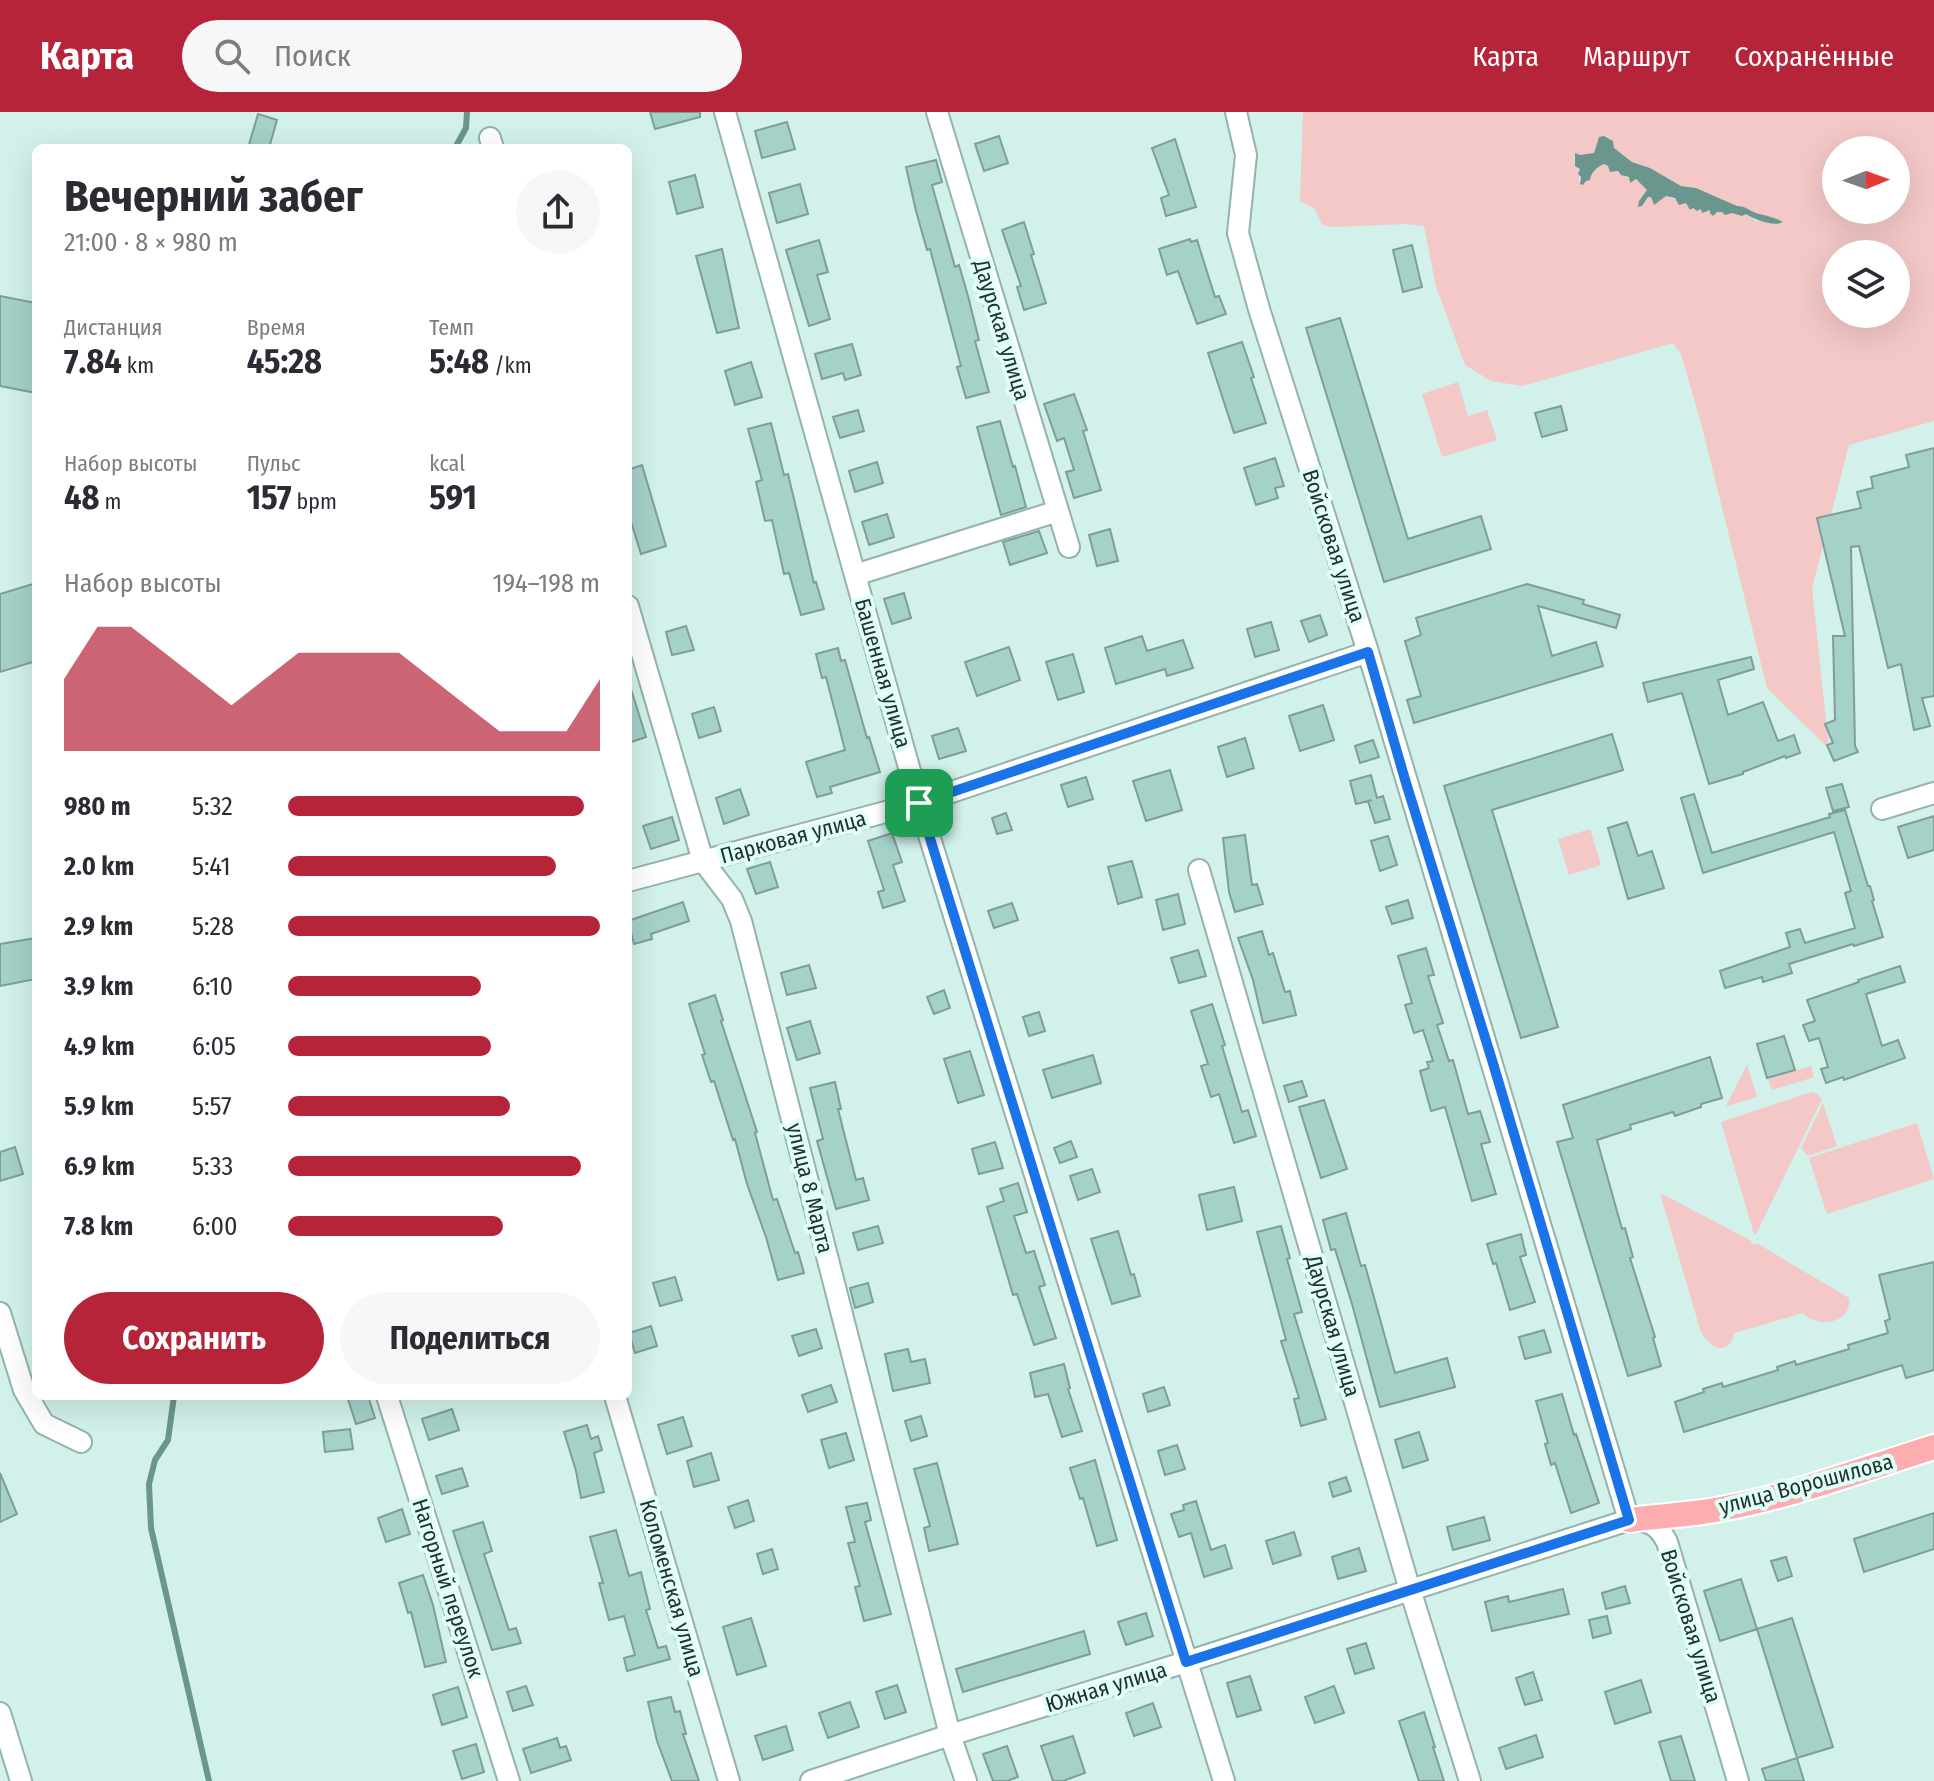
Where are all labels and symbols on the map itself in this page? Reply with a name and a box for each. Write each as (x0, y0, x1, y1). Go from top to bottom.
north arrow (1822, 136, 1910, 224)
street label: Даурская улица (968, 255, 1036, 404)
street label: Войсковая улица (1297, 466, 1371, 626)
street label: Башенная улица (849, 595, 917, 751)
pin (885, 769, 953, 837)
street label: Парковая улица (717, 805, 869, 869)
street label: улица 8 Марта (781, 1120, 839, 1256)
street label: Даурская улица (1300, 1251, 1366, 1400)
street label: улица Ворошилова (1716, 1448, 1896, 1520)
street label: Нагорный переулок (406, 1495, 490, 1681)
street label: Коломенская улица (634, 1496, 710, 1680)
street label: Войсковая улица (1655, 1546, 1727, 1706)
street label: Южная улица (1042, 1656, 1170, 1718)

